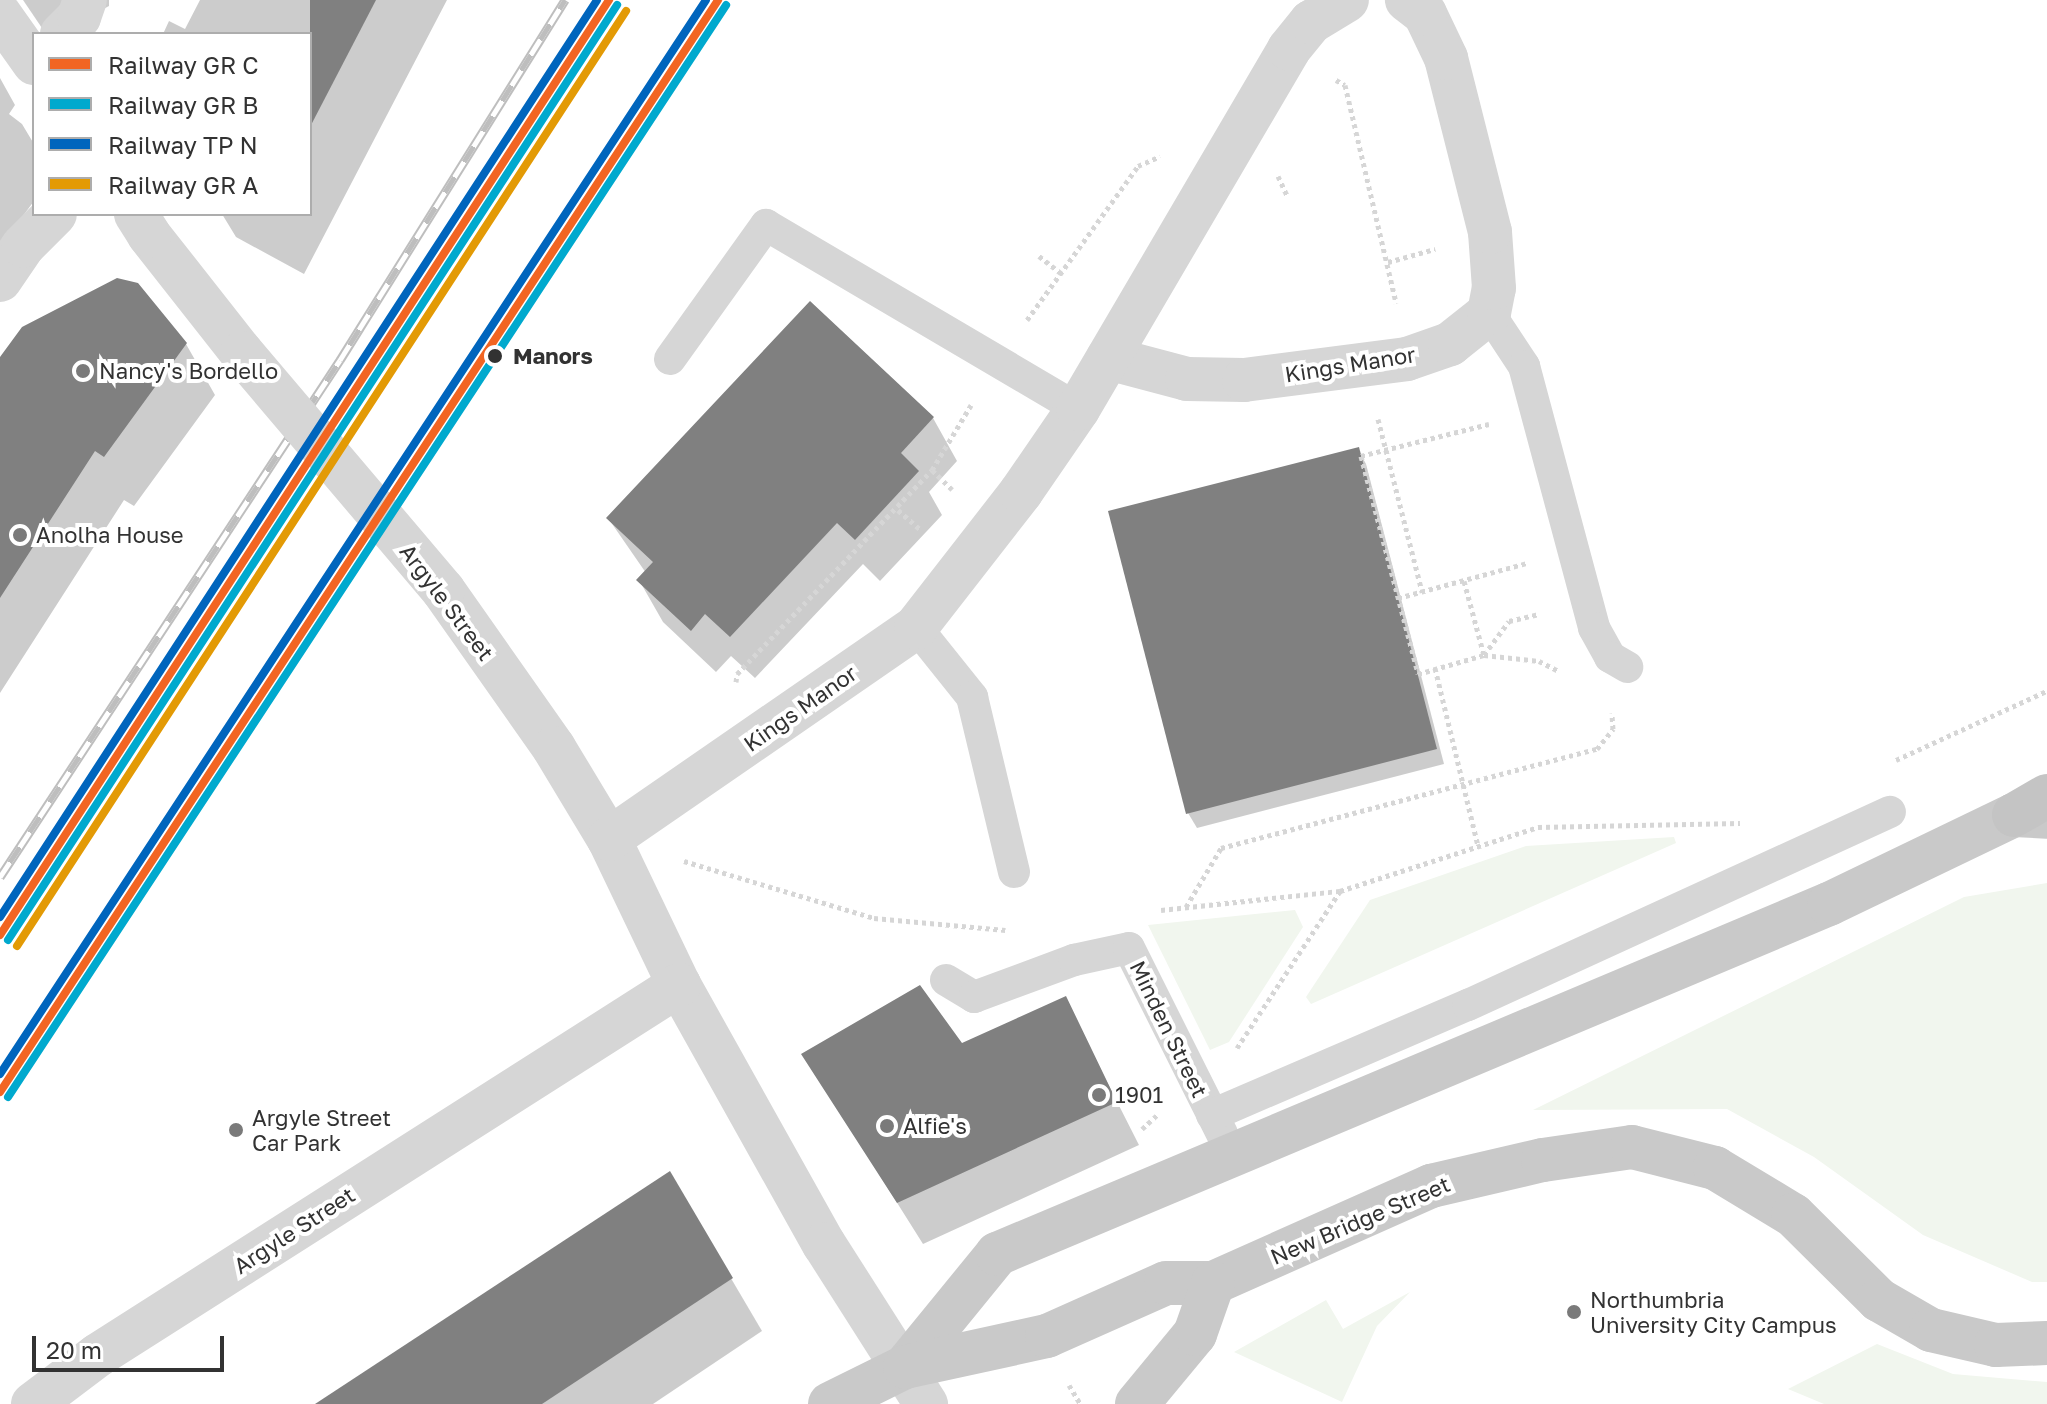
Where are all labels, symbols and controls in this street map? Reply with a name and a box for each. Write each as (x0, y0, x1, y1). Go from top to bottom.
legend (32, 32, 312, 216)
text: Railway GR C (108, 50, 259, 79)
text: Railway GR B (108, 90, 258, 119)
text: Railway TP N (108, 130, 258, 159)
text: Railway GR A (108, 170, 258, 199)
street label: Kings Manor (1283, 341, 1417, 387)
place label: Manors (513, 343, 593, 369)
marker: Manors (484, 345, 506, 367)
place label: Nancy's Bordello (99, 358, 278, 384)
marker: Nancy's Bordello (74, 362, 92, 380)
place label: Anolha House (36, 522, 184, 548)
marker: Anolha House (11, 526, 29, 544)
street label: Argyle Street (395, 538, 499, 666)
street label: Kings Manor (738, 659, 862, 757)
street label: Minden Street (1125, 956, 1213, 1102)
place label: 1901 (1115, 1082, 1163, 1108)
marker: 1901 (1090, 1086, 1108, 1104)
place label: Argyle Street Car Park (252, 1104, 391, 1156)
place label: Alfie's (903, 1113, 967, 1139)
marker: Alfie's (878, 1117, 896, 1135)
marker: Argyle Street Car Park (227, 1121, 245, 1139)
street label: New Bridge Street (1266, 1170, 1454, 1270)
street label: Argyle Street (228, 1181, 360, 1279)
place label: Northumbria University City Campus (1590, 1286, 1837, 1338)
marker: Northumbria University City Campus (1565, 1303, 1583, 1321)
scale bar (36, 1320, 228, 1370)
text: 20 m (46, 1335, 102, 1364)

